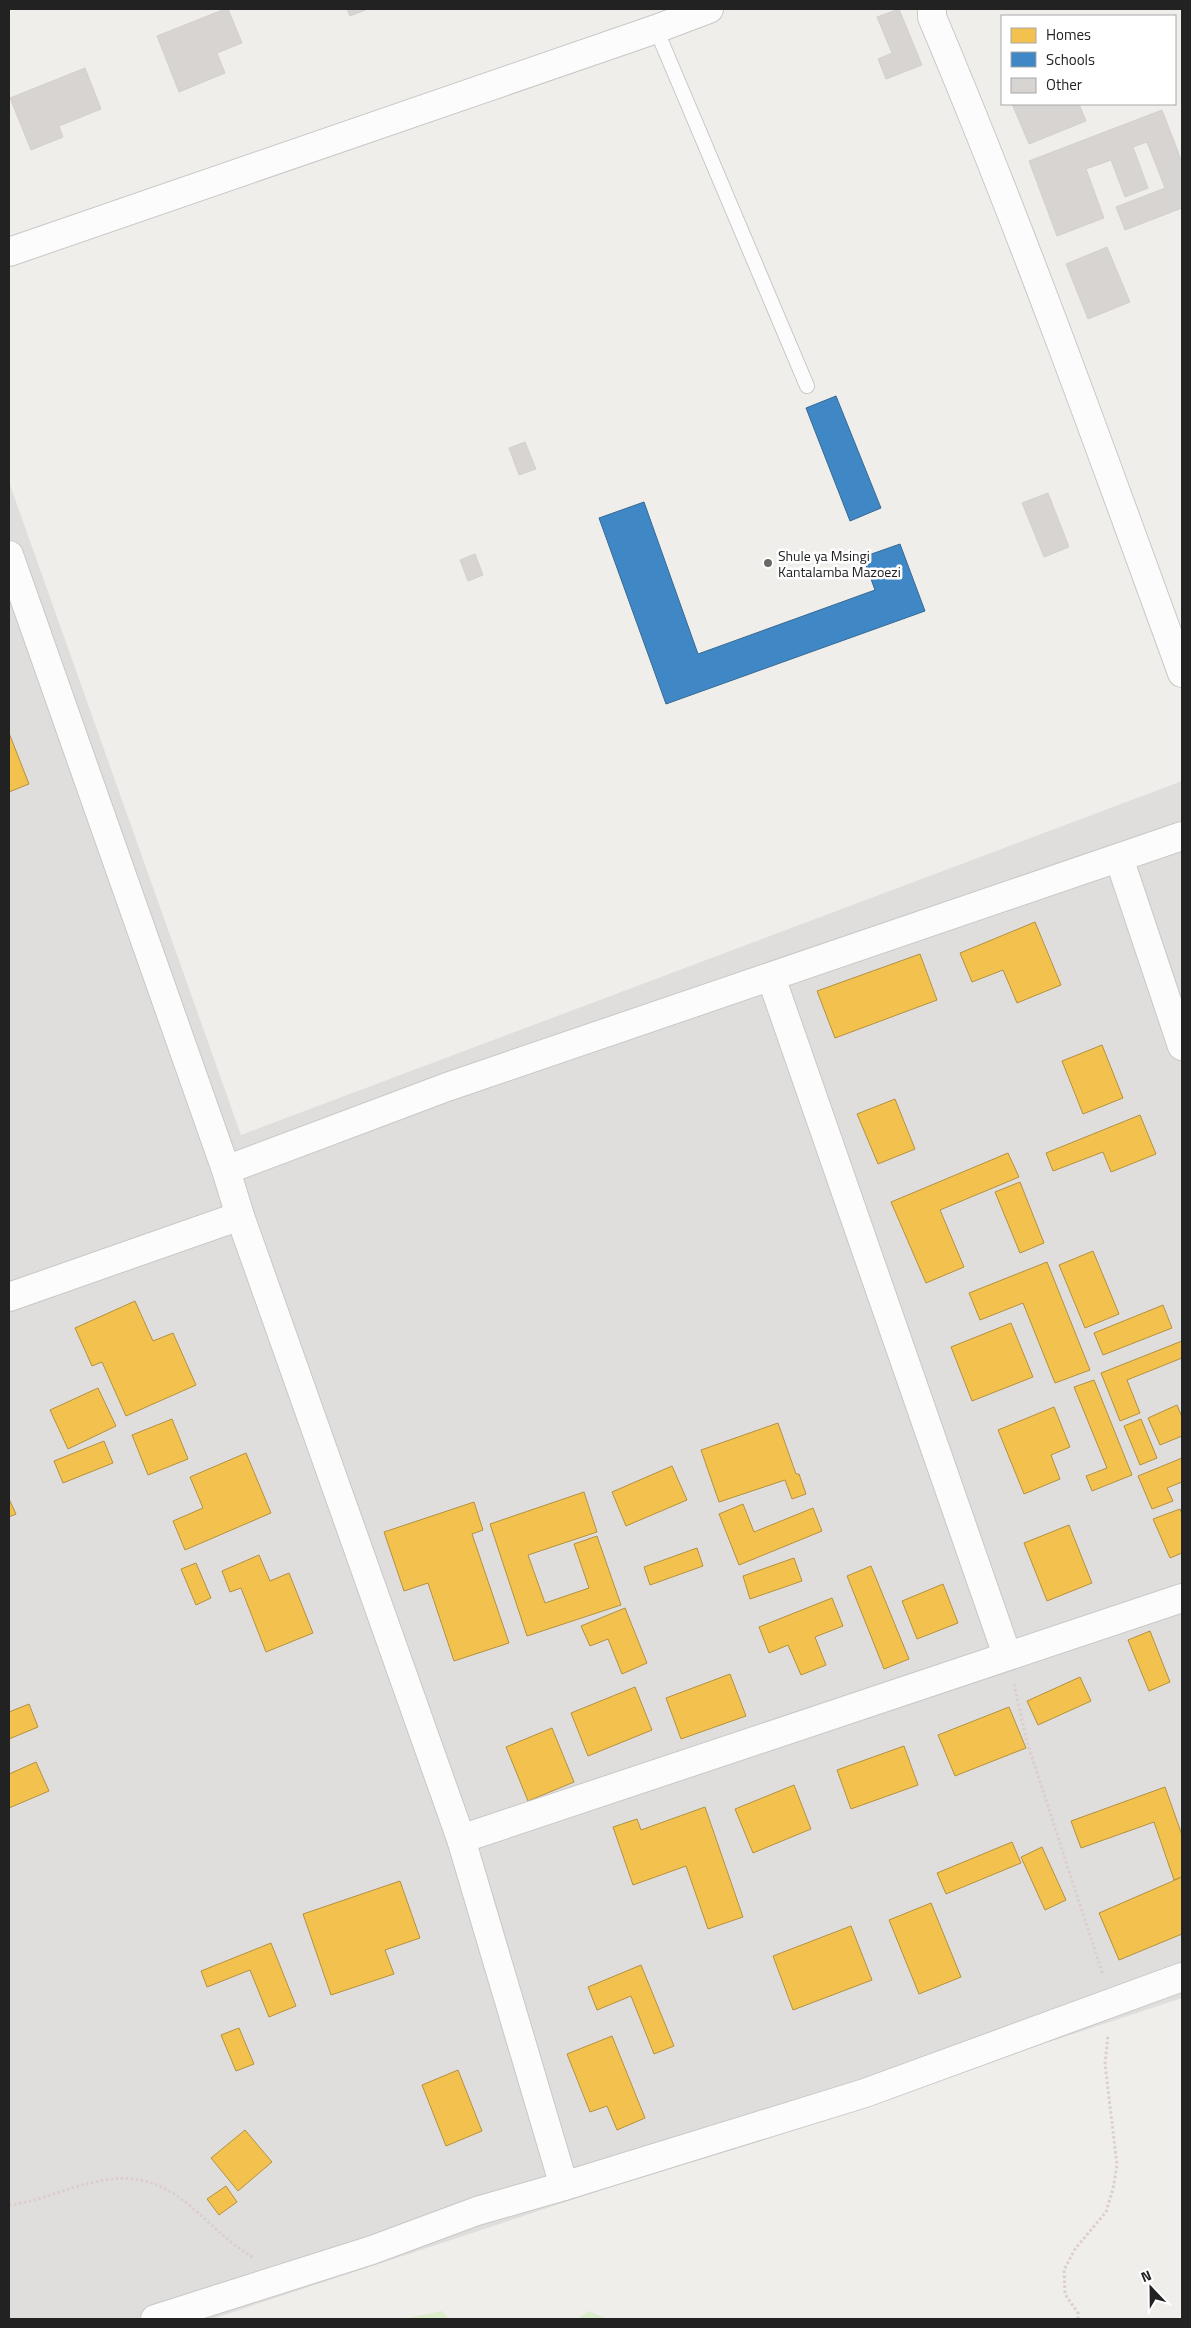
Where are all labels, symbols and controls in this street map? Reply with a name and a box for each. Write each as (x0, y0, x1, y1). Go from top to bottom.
legend (1001, 15, 1176, 105)
text: Homes (1046, 23, 1091, 46)
text: Schools (1046, 48, 1095, 71)
text: Other (1046, 73, 1082, 96)
place label: Shule ya Msingi Kantalamba Mazoezi (778, 545, 901, 582)
marker: Shule ya Msingi Kantalamba Mazoezi (762, 557, 774, 569)
north arrow (1126, 2263, 1176, 2313)
text: N (1138, 2264, 1154, 2287)

